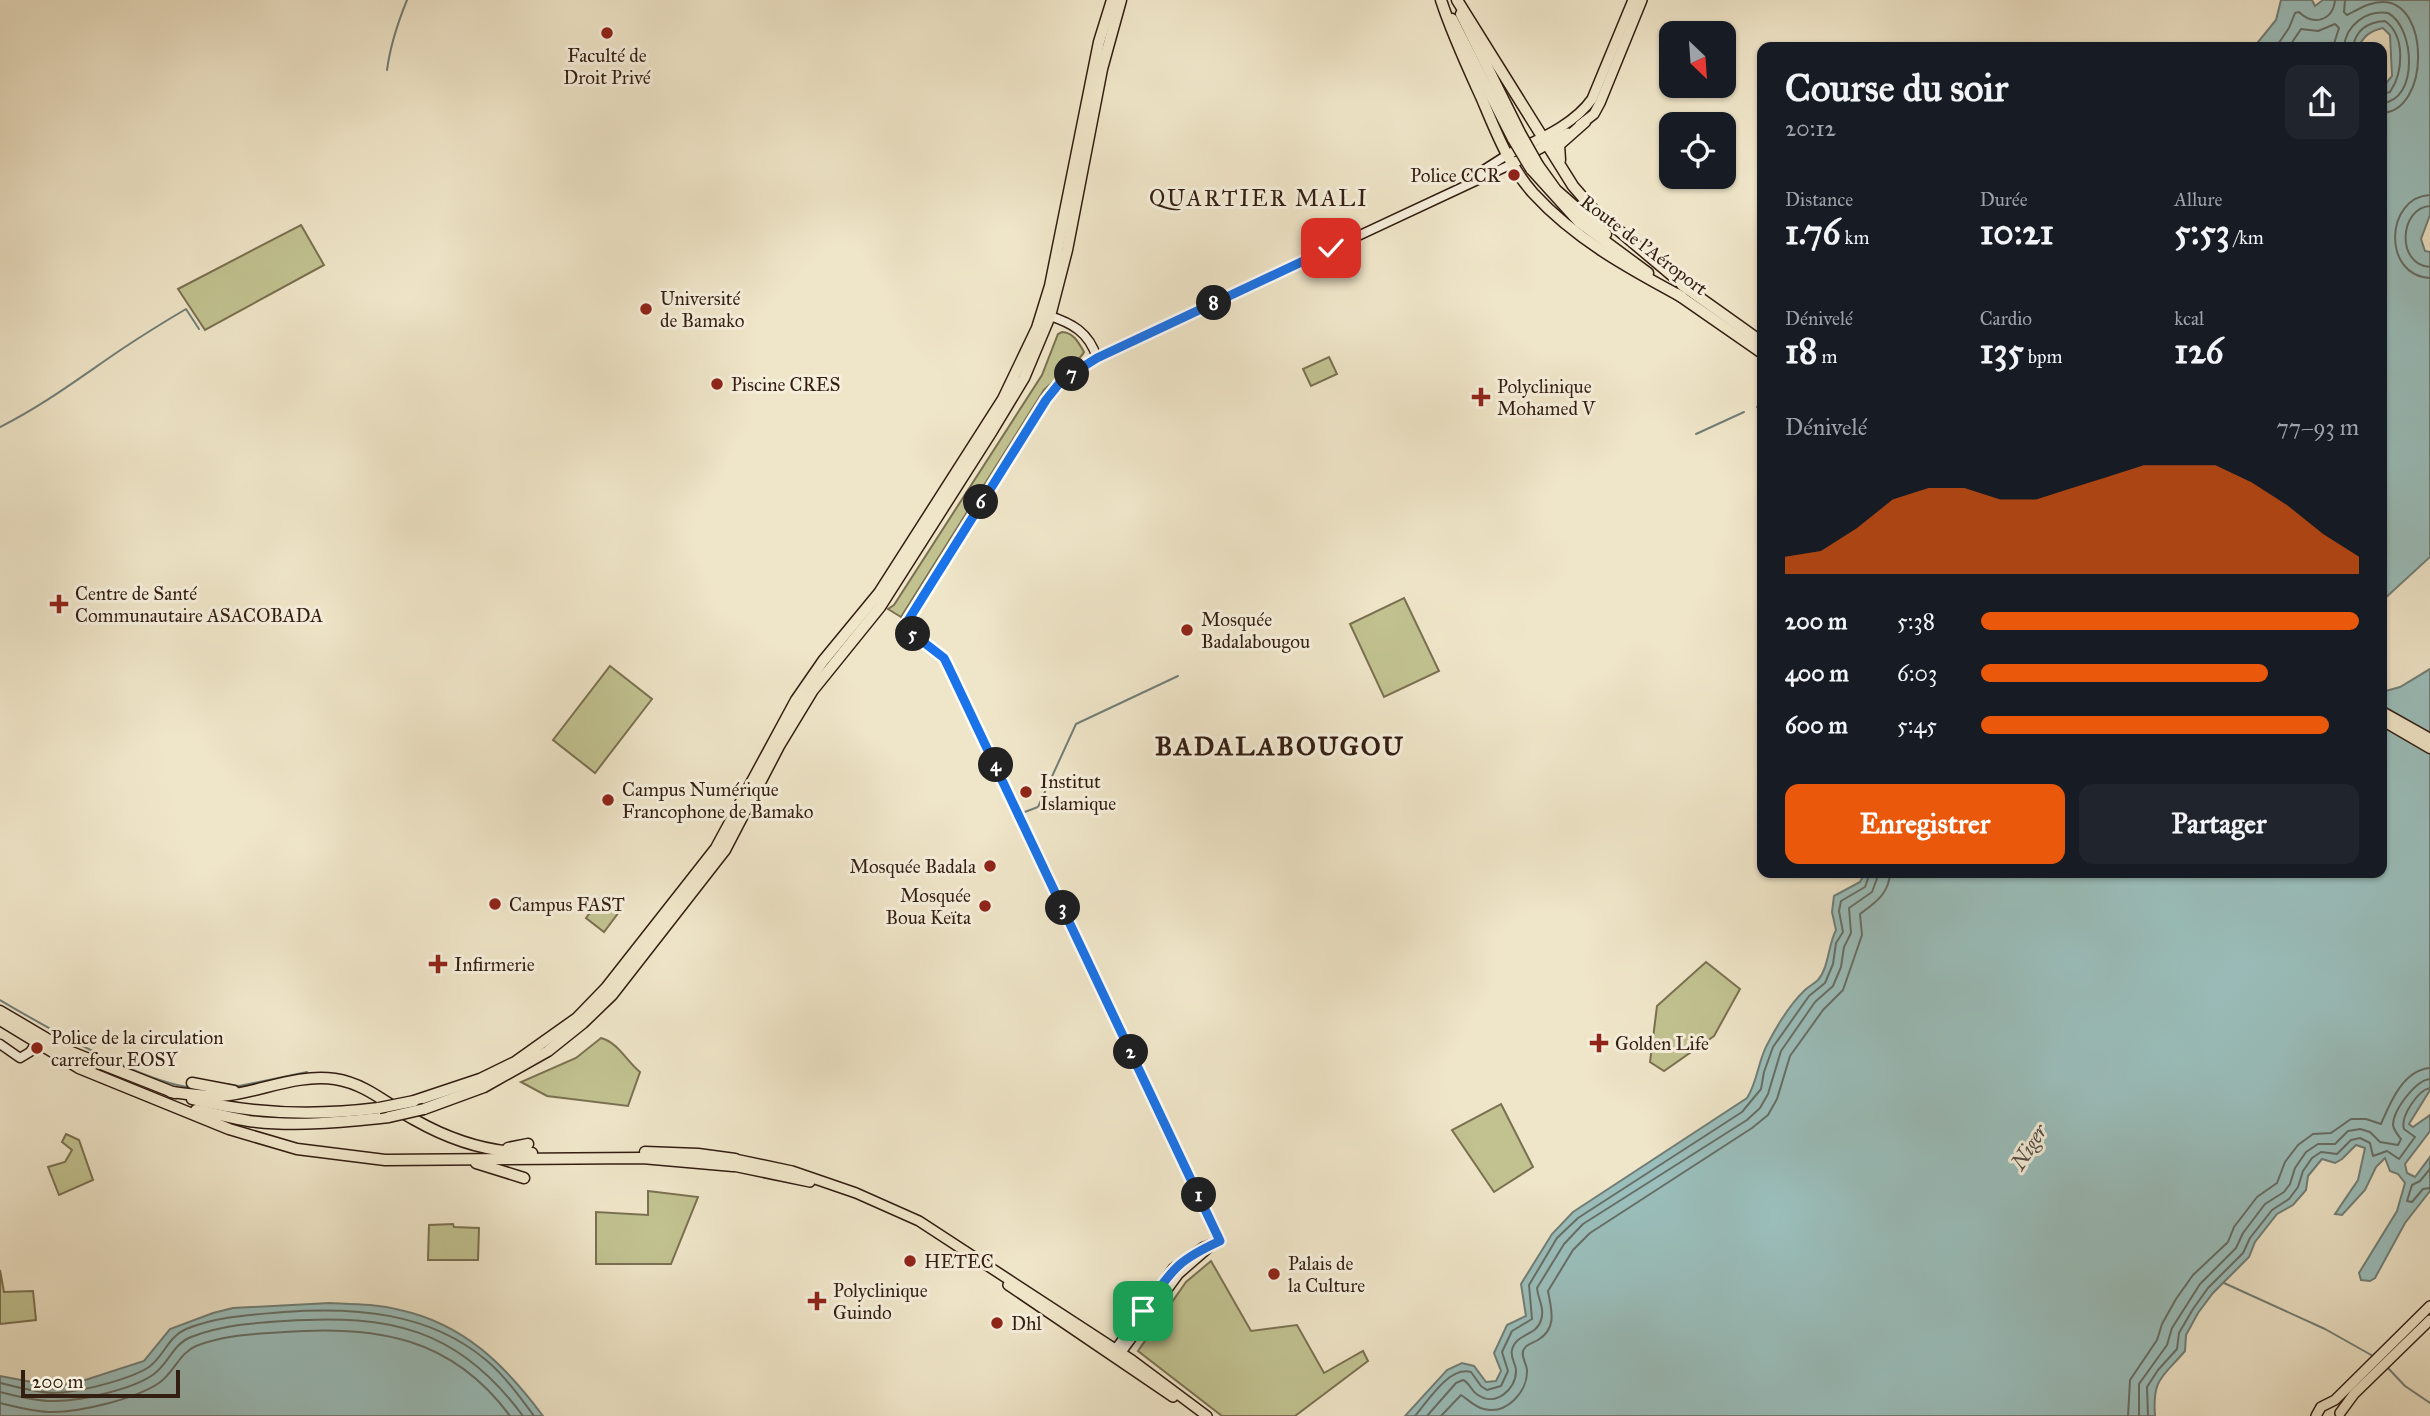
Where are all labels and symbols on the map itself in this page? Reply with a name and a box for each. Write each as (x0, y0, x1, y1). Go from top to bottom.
north arrow (1659, 21, 1736, 98)
marker: Faculté de Droit Privé (599, 25, 615, 41)
place label: Faculté de Droit Privé (563, 44, 651, 89)
place label: Police CCR (1410, 164, 1501, 187)
marker: Police CCR (1506, 167, 1522, 183)
district label: QUARTIER MALI (1149, 184, 1369, 212)
street label: Route de l'Aéroport (1576, 190, 1712, 300)
pin (1301, 218, 1361, 278)
pin: 8 (1196, 286, 1232, 320)
place label: Université de Bamako (660, 287, 745, 332)
marker: Université de Bamako (638, 301, 654, 317)
pin: 7 (1054, 356, 1090, 392)
place label: Piscine CRES (731, 373, 840, 396)
place label: Polyclinique Mohamed V (1497, 375, 1596, 420)
marker: Piscine CRES (709, 376, 725, 392)
marker: Polyclinique Mohamed V (1471, 387, 1491, 407)
pin: 6 (964, 484, 998, 520)
place label: Centre de Santé Communautaire ASACOBADA (75, 582, 323, 627)
marker: Centre de Santé Communautaire ASACOBADA (49, 594, 69, 614)
place label: Mosquée Badalabougou (1201, 608, 1310, 654)
pin: 5 (895, 616, 930, 652)
marker: Mosquée Badalabougou (1179, 622, 1195, 638)
district label: BADALABOUGOU (1155, 730, 1405, 762)
pin: 4 (978, 748, 1014, 782)
place label: Institut Islamique (1040, 770, 1116, 816)
place label: Campus Numérique Francophone de Bamako (622, 778, 814, 823)
marker: Institut Islamique (1018, 784, 1034, 800)
marker: Campus Numérique Francophone de Bamako (600, 792, 616, 808)
place label: Mosquée Badala (850, 855, 977, 879)
marker: Mosquée Badala (982, 858, 998, 874)
place label: Mosquée Boua Keïta (885, 884, 972, 929)
pin: 3 (1046, 890, 1080, 926)
place label: Campus FAST (509, 893, 625, 916)
marker: Campus FAST (487, 896, 503, 912)
marker: Mosquée Boua Keïta (977, 898, 993, 914)
place label: Infirmerie (454, 953, 535, 976)
marker: Infirmerie (428, 954, 448, 974)
place label: Police de la circulation carrefour EOSY (51, 1026, 224, 1071)
place label: Golden Life (1615, 1032, 1709, 1055)
marker: Golden Life (1589, 1033, 1609, 1053)
pin: 2 (1114, 1034, 1148, 1070)
marker: Police de la circulation carrefour EOSY (29, 1040, 45, 1056)
water label: Niger (2004, 1118, 2054, 1175)
pin: 1 (1182, 1178, 1216, 1212)
place label: HETEC (924, 1250, 994, 1273)
place label: Palais de la Culture (1288, 1252, 1365, 1297)
marker: HETEC (902, 1253, 918, 1269)
marker: Palais de la Culture (1266, 1266, 1282, 1282)
place label: Polyclinique Guindo (833, 1279, 928, 1324)
pin (1113, 1281, 1173, 1341)
marker: Polyclinique Guindo (807, 1291, 827, 1311)
place label: Dhl (1011, 1312, 1042, 1335)
marker: Dhl (989, 1315, 1005, 1331)
scale bar (21, 1367, 180, 1399)

